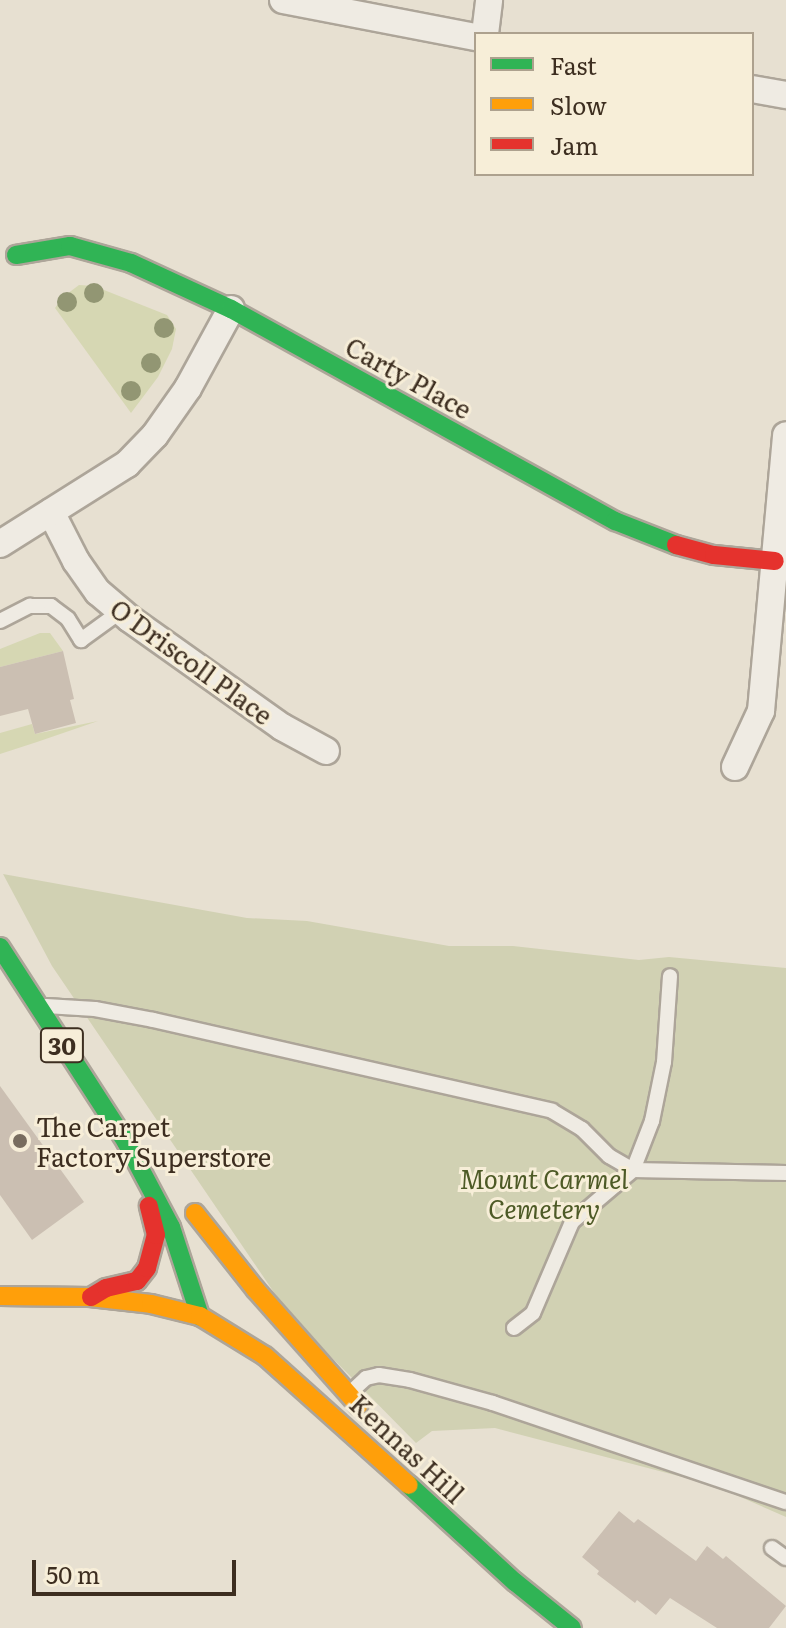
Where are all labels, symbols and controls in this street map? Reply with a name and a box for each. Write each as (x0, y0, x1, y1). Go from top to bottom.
legend (474, 32, 754, 176)
text: Fast (550, 47, 597, 82)
text: Slow (550, 87, 607, 122)
text: Jam (550, 127, 598, 162)
street label: Carty Place (341, 330, 477, 424)
street label: O'Driscoll Place (105, 592, 279, 730)
road number: 30 (38, 1025, 86, 1065)
place label: The Carpet Factory Superstore (36, 1110, 271, 1172)
marker: The Carpet Factory Superstore (11, 1132, 29, 1150)
park label: Mount Carmel Cemetery (460, 1162, 628, 1224)
street label: Kennas Hill (344, 1387, 472, 1509)
scale bar (36, 1544, 240, 1594)
text: 50 m (46, 1556, 100, 1591)

